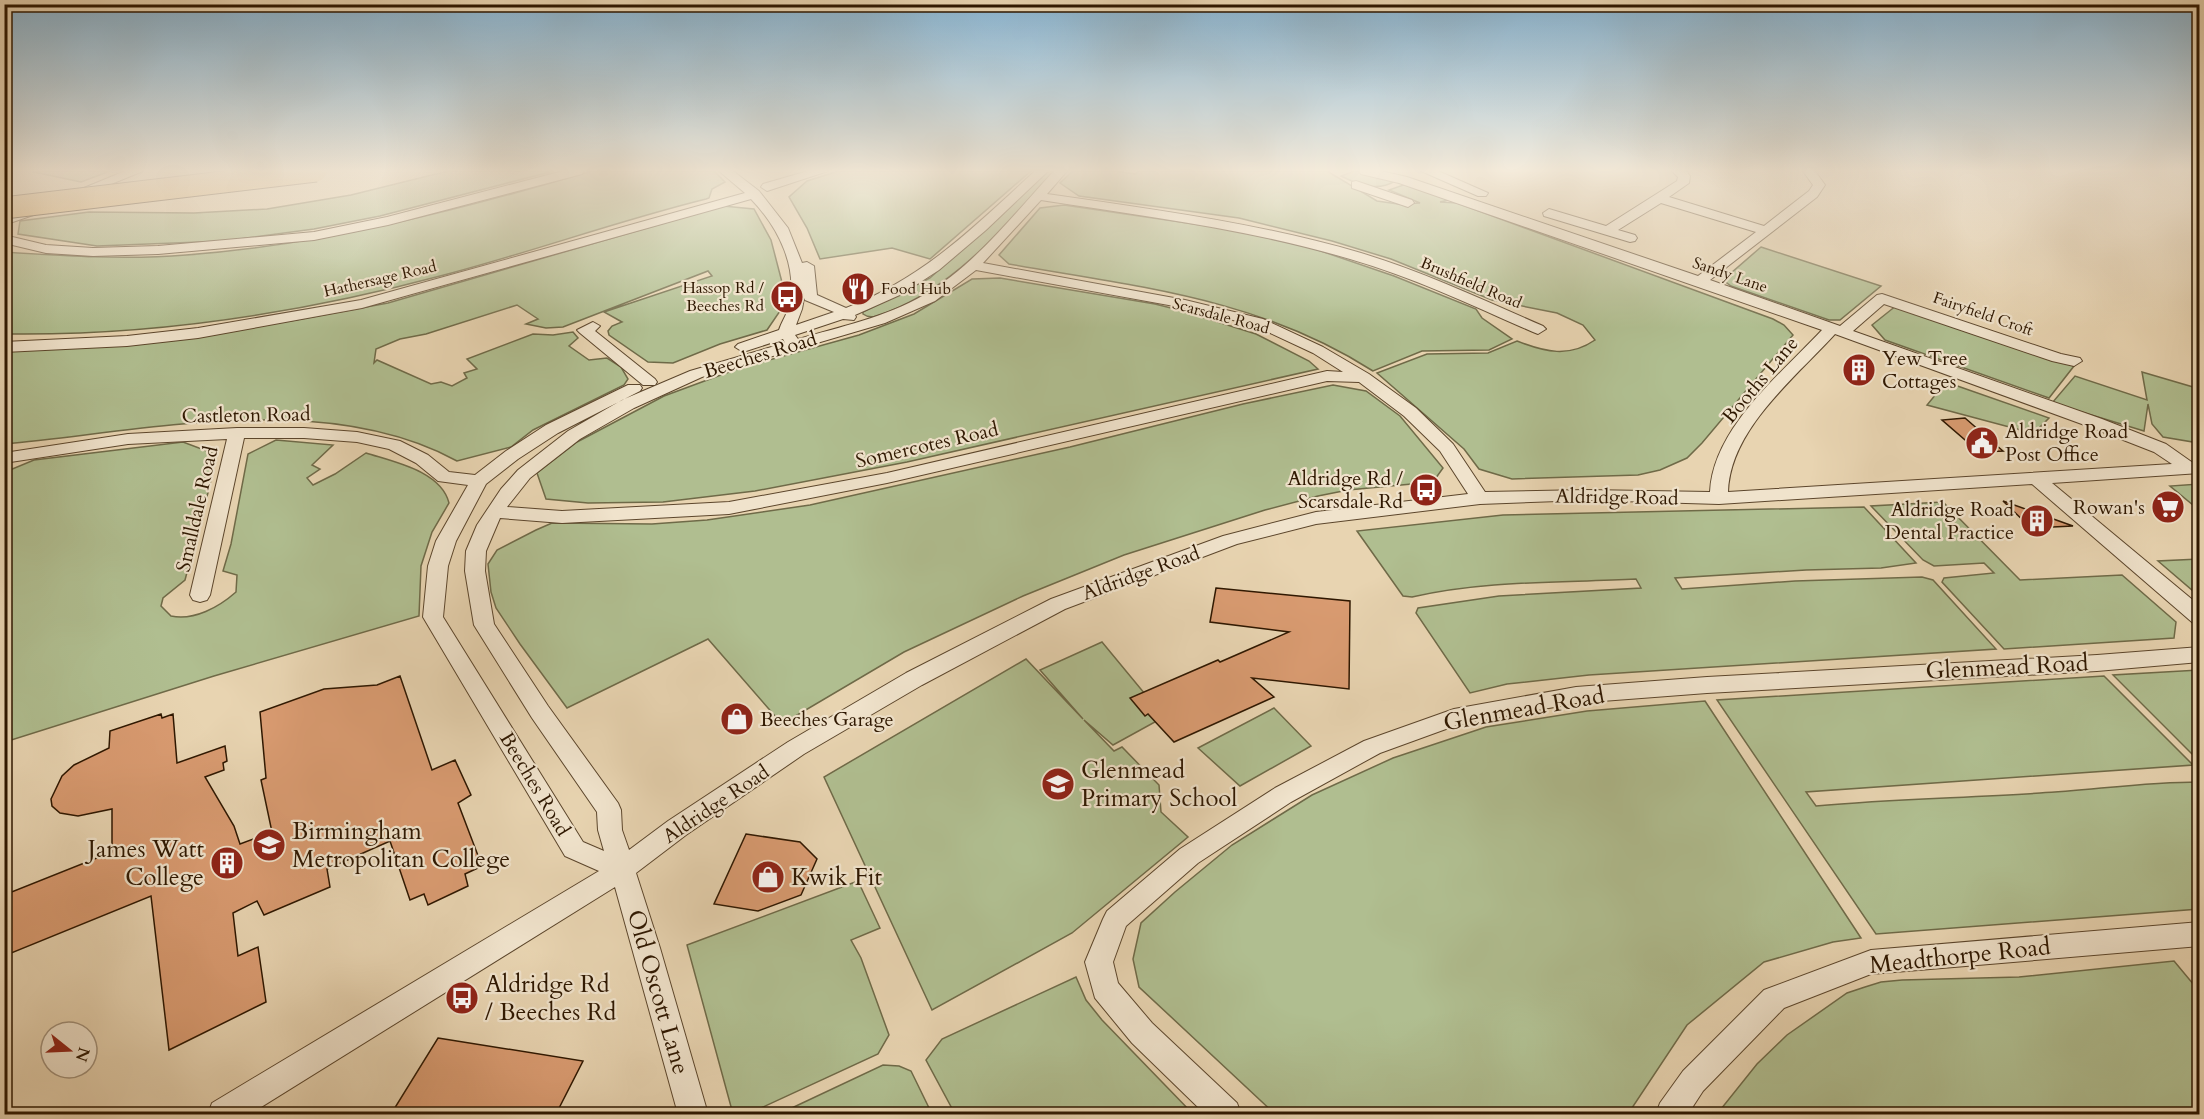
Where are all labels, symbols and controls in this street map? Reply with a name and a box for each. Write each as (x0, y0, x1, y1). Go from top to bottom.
street label: Brushfield Road (1417, 252, 1525, 314)
street label: Sandy Lane (1689, 252, 1771, 298)
street label: Hathersage Road (321, 255, 439, 303)
restaurant icon: Food Hub (840, 271, 876, 307)
place label: Hassop Rd / Beeches Rd (682, 277, 765, 317)
place label: Food Hub (881, 278, 951, 300)
bus stop icon: Hassop Rd / Beeches Rd (769, 279, 805, 315)
street label: Fairyfield Croft (1930, 287, 2036, 341)
street label: Scarsdale Road (1170, 292, 1272, 340)
street label: Beeches Road (700, 325, 820, 385)
street label: Booths Lane (1716, 331, 1804, 429)
place label: Yew Tree Cottages (1882, 345, 1968, 395)
building icon: Yew Tree Cottages (1841, 352, 1877, 388)
street label: Castleton Road (181, 400, 311, 430)
street label: Somercotes Road (853, 415, 1001, 475)
place label: Aldridge Road Post Office (2005, 418, 2129, 468)
public building icon: Aldridge Road Post Office (1964, 425, 2000, 461)
street label: Smalldale Road (169, 443, 225, 575)
place label: Aldridge Rd / Scarsdale Rd (1287, 465, 1404, 515)
bus stop icon: Aldridge Rd / Scarsdale Rd (1408, 472, 1444, 508)
street label: Aldridge Road (1555, 482, 1679, 512)
supermarket icon: Rowan's (2150, 489, 2186, 525)
place label: Rowan's (2073, 494, 2145, 521)
place label: Aldridge Road Dental Practice (1885, 496, 2014, 546)
building icon: Aldridge Road Dental Practice (2019, 503, 2055, 539)
street label: Aldridge Road (1079, 539, 1204, 607)
street label: Glenmead Road (1925, 646, 2090, 688)
street label: Glenmead Road (1441, 679, 1607, 739)
shop icon: Beeches Garage (719, 701, 755, 737)
place label: Beeches Garage (760, 706, 894, 733)
street label: Beeches Road (493, 727, 577, 841)
place label: Glenmead Primary School (1081, 754, 1237, 815)
street label: Aldridge Road (657, 758, 775, 850)
school or university icon: Glenmead Primary School (1040, 766, 1076, 802)
place label: Birmingham Metropolitan College (292, 815, 510, 876)
school or university icon: Birmingham Metropolitan College (251, 827, 287, 863)
place label: James Watt College (85, 833, 204, 894)
building icon: James Watt College (209, 845, 245, 881)
shop icon: Kwik Fit (750, 859, 786, 895)
place label: Kwik Fit (791, 861, 883, 894)
street label: Old Oscott Lane (619, 906, 697, 1078)
street label: Meadthorpe Road (1868, 930, 2052, 982)
place label: Aldridge Rd / Beeches Rd (485, 968, 616, 1029)
bus stop icon: Aldridge Rd / Beeches Rd (444, 980, 480, 1016)
north arrow (39, 1020, 99, 1080)
text: N (70, 1044, 95, 1064)

